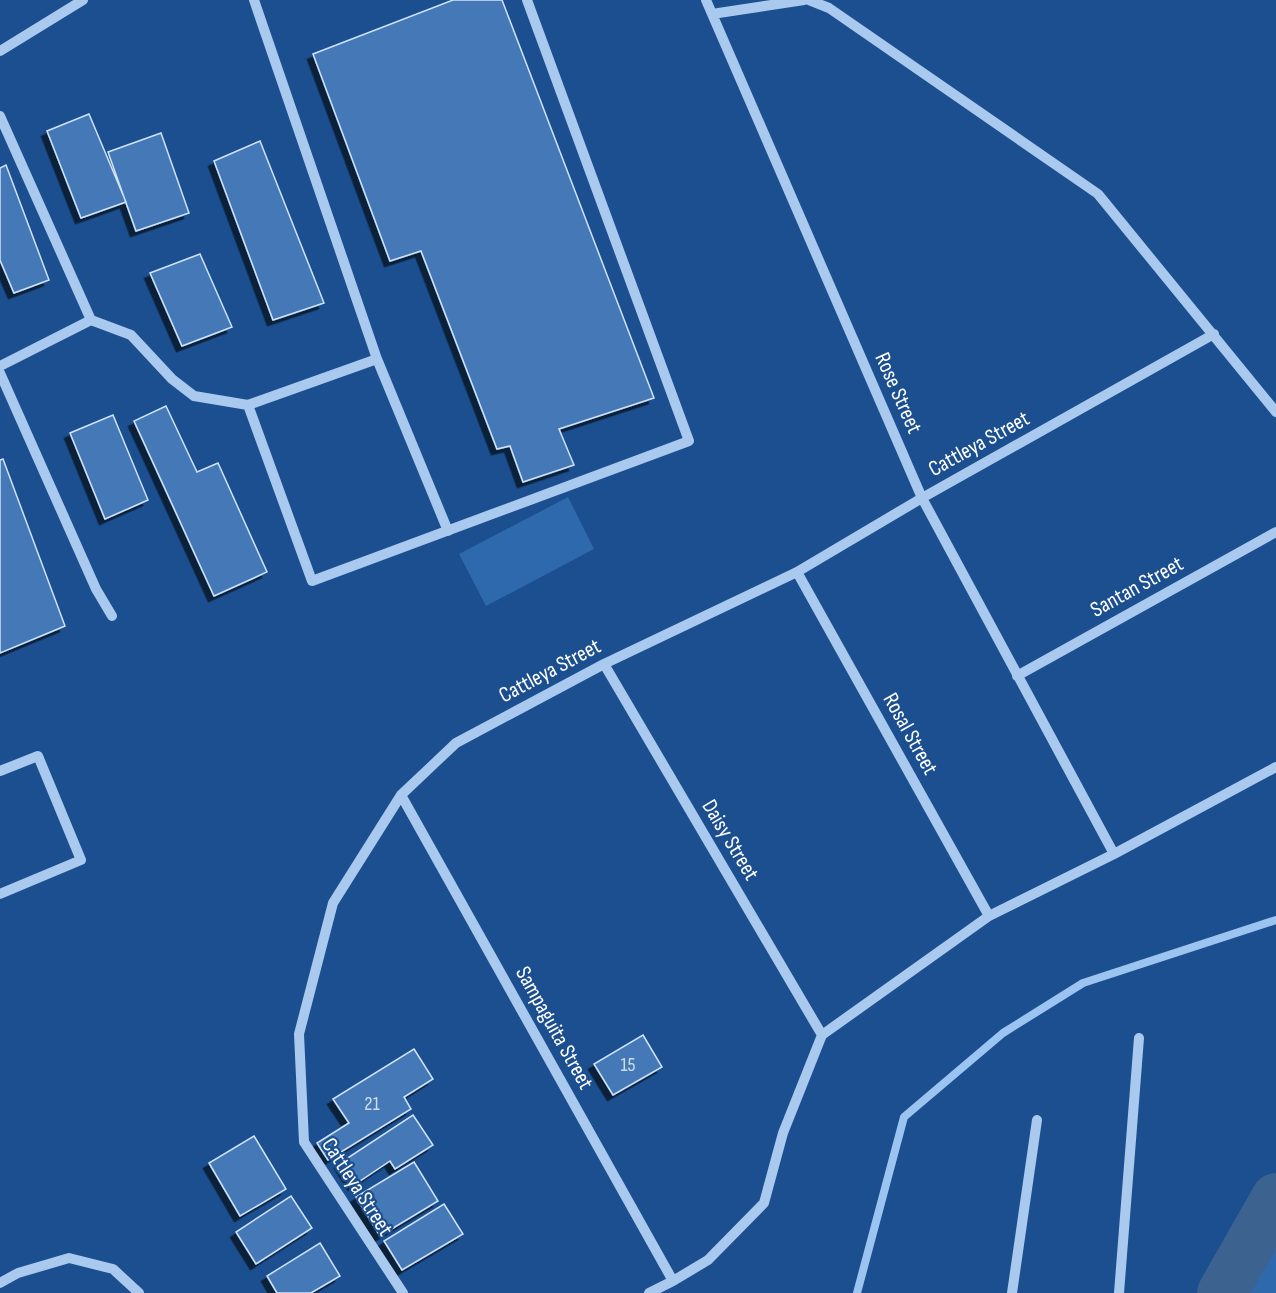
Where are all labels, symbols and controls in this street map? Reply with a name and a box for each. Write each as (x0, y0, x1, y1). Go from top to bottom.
street label: Rose Street (868, 348, 928, 438)
street label: Cattleya Street (924, 405, 1035, 483)
street label: Santan Street (1086, 550, 1188, 624)
street label: Cattleya Street (494, 633, 606, 709)
street label: Rosal Street (877, 688, 944, 780)
street label: Daisy Street (695, 795, 765, 886)
street label: Sampaguita Street (509, 962, 599, 1095)
house number: 15 (620, 1053, 636, 1077)
house number: 21 (364, 1092, 380, 1116)
street label: Cattleya Street (315, 1133, 399, 1241)

